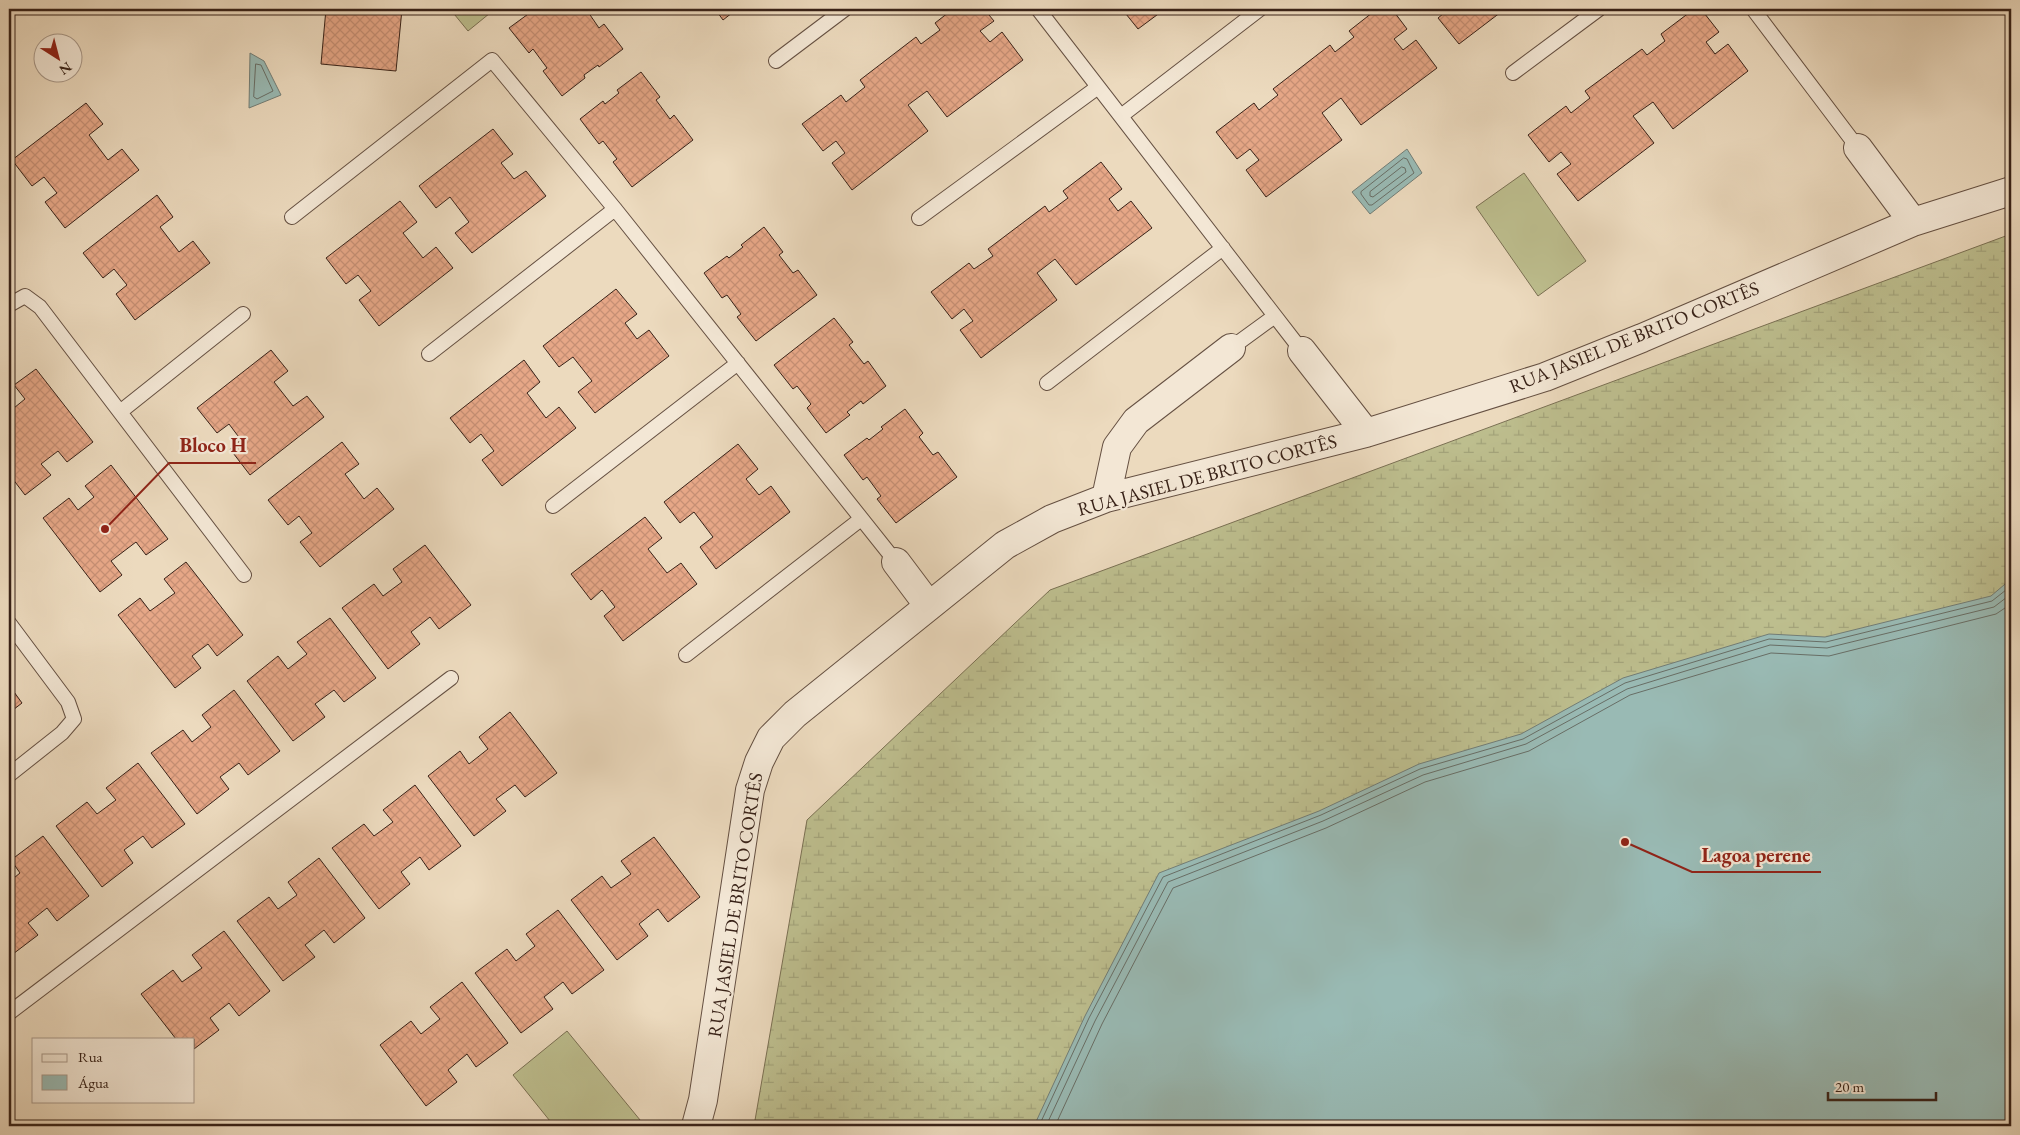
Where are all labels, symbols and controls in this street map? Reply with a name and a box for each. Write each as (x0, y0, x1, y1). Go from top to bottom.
north arrow (32, 32, 82, 82)
text: N (55, 58, 76, 80)
street label: RUA JASIEL DE BRITO CORTÊS (1505, 275, 1763, 399)
callout: Bloco H (169, 428, 256, 463)
street label: RUA JASIEL DE BRITO CORTÊS (1075, 428, 1340, 522)
text: Bloco H (180, 432, 246, 458)
street label: RUA JASIEL DE BRITO CORTÊS (702, 771, 768, 1039)
callout: Lagoa perene (1692, 837, 1821, 872)
text: Lagoa perene (1701, 842, 1811, 868)
legend (32, 1038, 195, 1102)
text: Rua (78, 1047, 103, 1066)
scale bar (1828, 1070, 1935, 1102)
text: Água (77, 1073, 109, 1092)
text: 20 m (1835, 1077, 1864, 1096)

